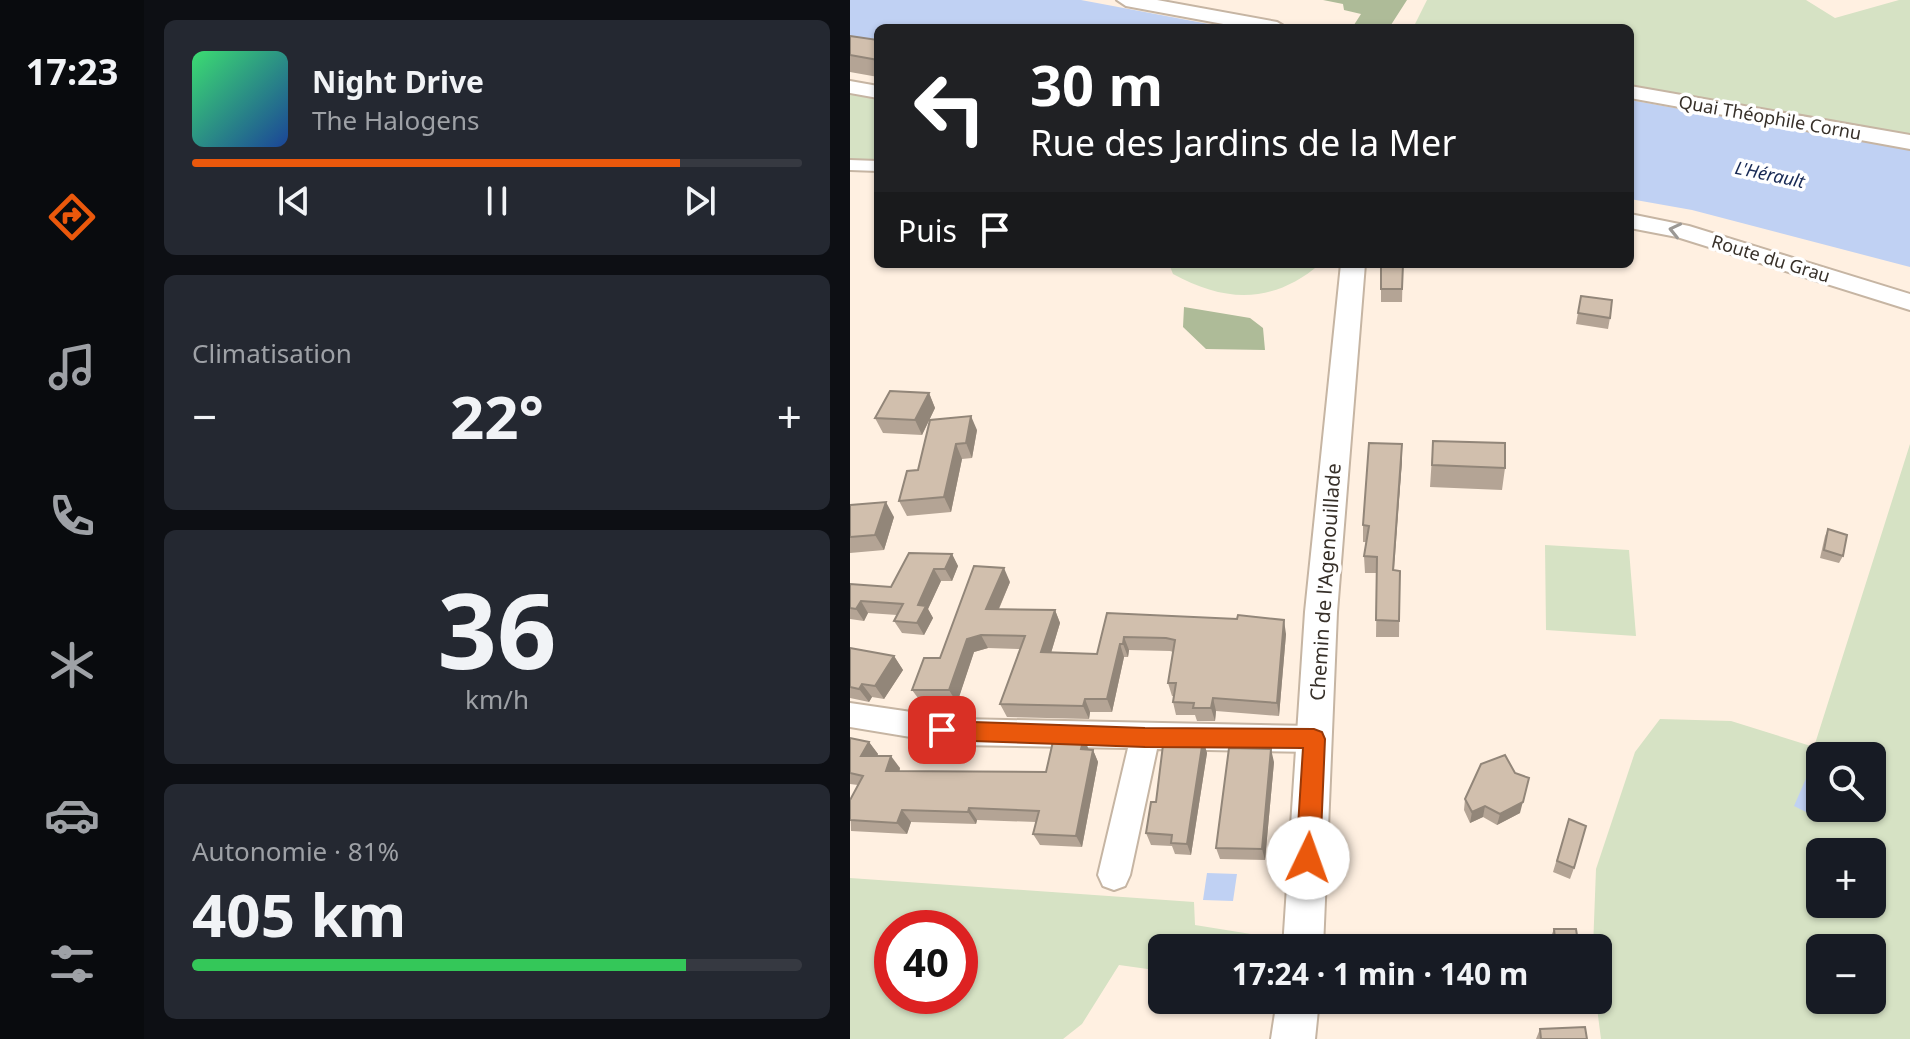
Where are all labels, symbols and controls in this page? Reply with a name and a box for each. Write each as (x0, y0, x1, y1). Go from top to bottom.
text: 30 m (1030, 46, 1163, 122)
text: 17:23 (26, 47, 118, 96)
icon: left (898, 56, 1002, 160)
text: Night Drive (312, 61, 484, 102)
street label: Quai Théophile Cornu (1677, 89, 1863, 145)
text: The Halogens (312, 102, 479, 138)
text: Rue des Jardins de la Mer (1030, 118, 1456, 167)
water label: L'Hérault (1733, 155, 1808, 193)
icon: previous (272, 179, 316, 223)
icon: pause (475, 179, 519, 223)
icon: next (678, 179, 722, 223)
icon: directions (44, 189, 100, 245)
icon: arrive (973, 208, 1017, 252)
text: Puis (898, 210, 957, 251)
one-way arrow (1668, 222, 1682, 239)
street label: Route du Grau (1709, 229, 1833, 287)
text: Climatisation (192, 335, 352, 371)
icon: music (44, 339, 100, 395)
text: 22° (450, 375, 544, 457)
text: − (192, 386, 217, 446)
text: + (777, 386, 802, 446)
street label: Chemin de l'Agenouillade (1303, 462, 1347, 702)
icon: phone (44, 488, 100, 544)
text: 36 (438, 558, 556, 699)
icon: climate (44, 637, 100, 693)
text: km/h (465, 681, 529, 717)
pin (908, 696, 976, 764)
icon: arrive (920, 708, 964, 752)
map controls (1806, 742, 1886, 1014)
button: search (1806, 742, 1886, 822)
icon: car (44, 787, 100, 843)
position arrow (1266, 816, 1350, 900)
text: Autonomie · 81% (192, 833, 399, 869)
button: + (1806, 838, 1886, 918)
text: 405 km (192, 873, 406, 955)
speed limit sign: 40 (874, 910, 978, 1014)
button: − (1806, 934, 1886, 1014)
icon: filters (44, 936, 100, 992)
text: 17:24 · 1 min · 140 m (1232, 953, 1528, 994)

